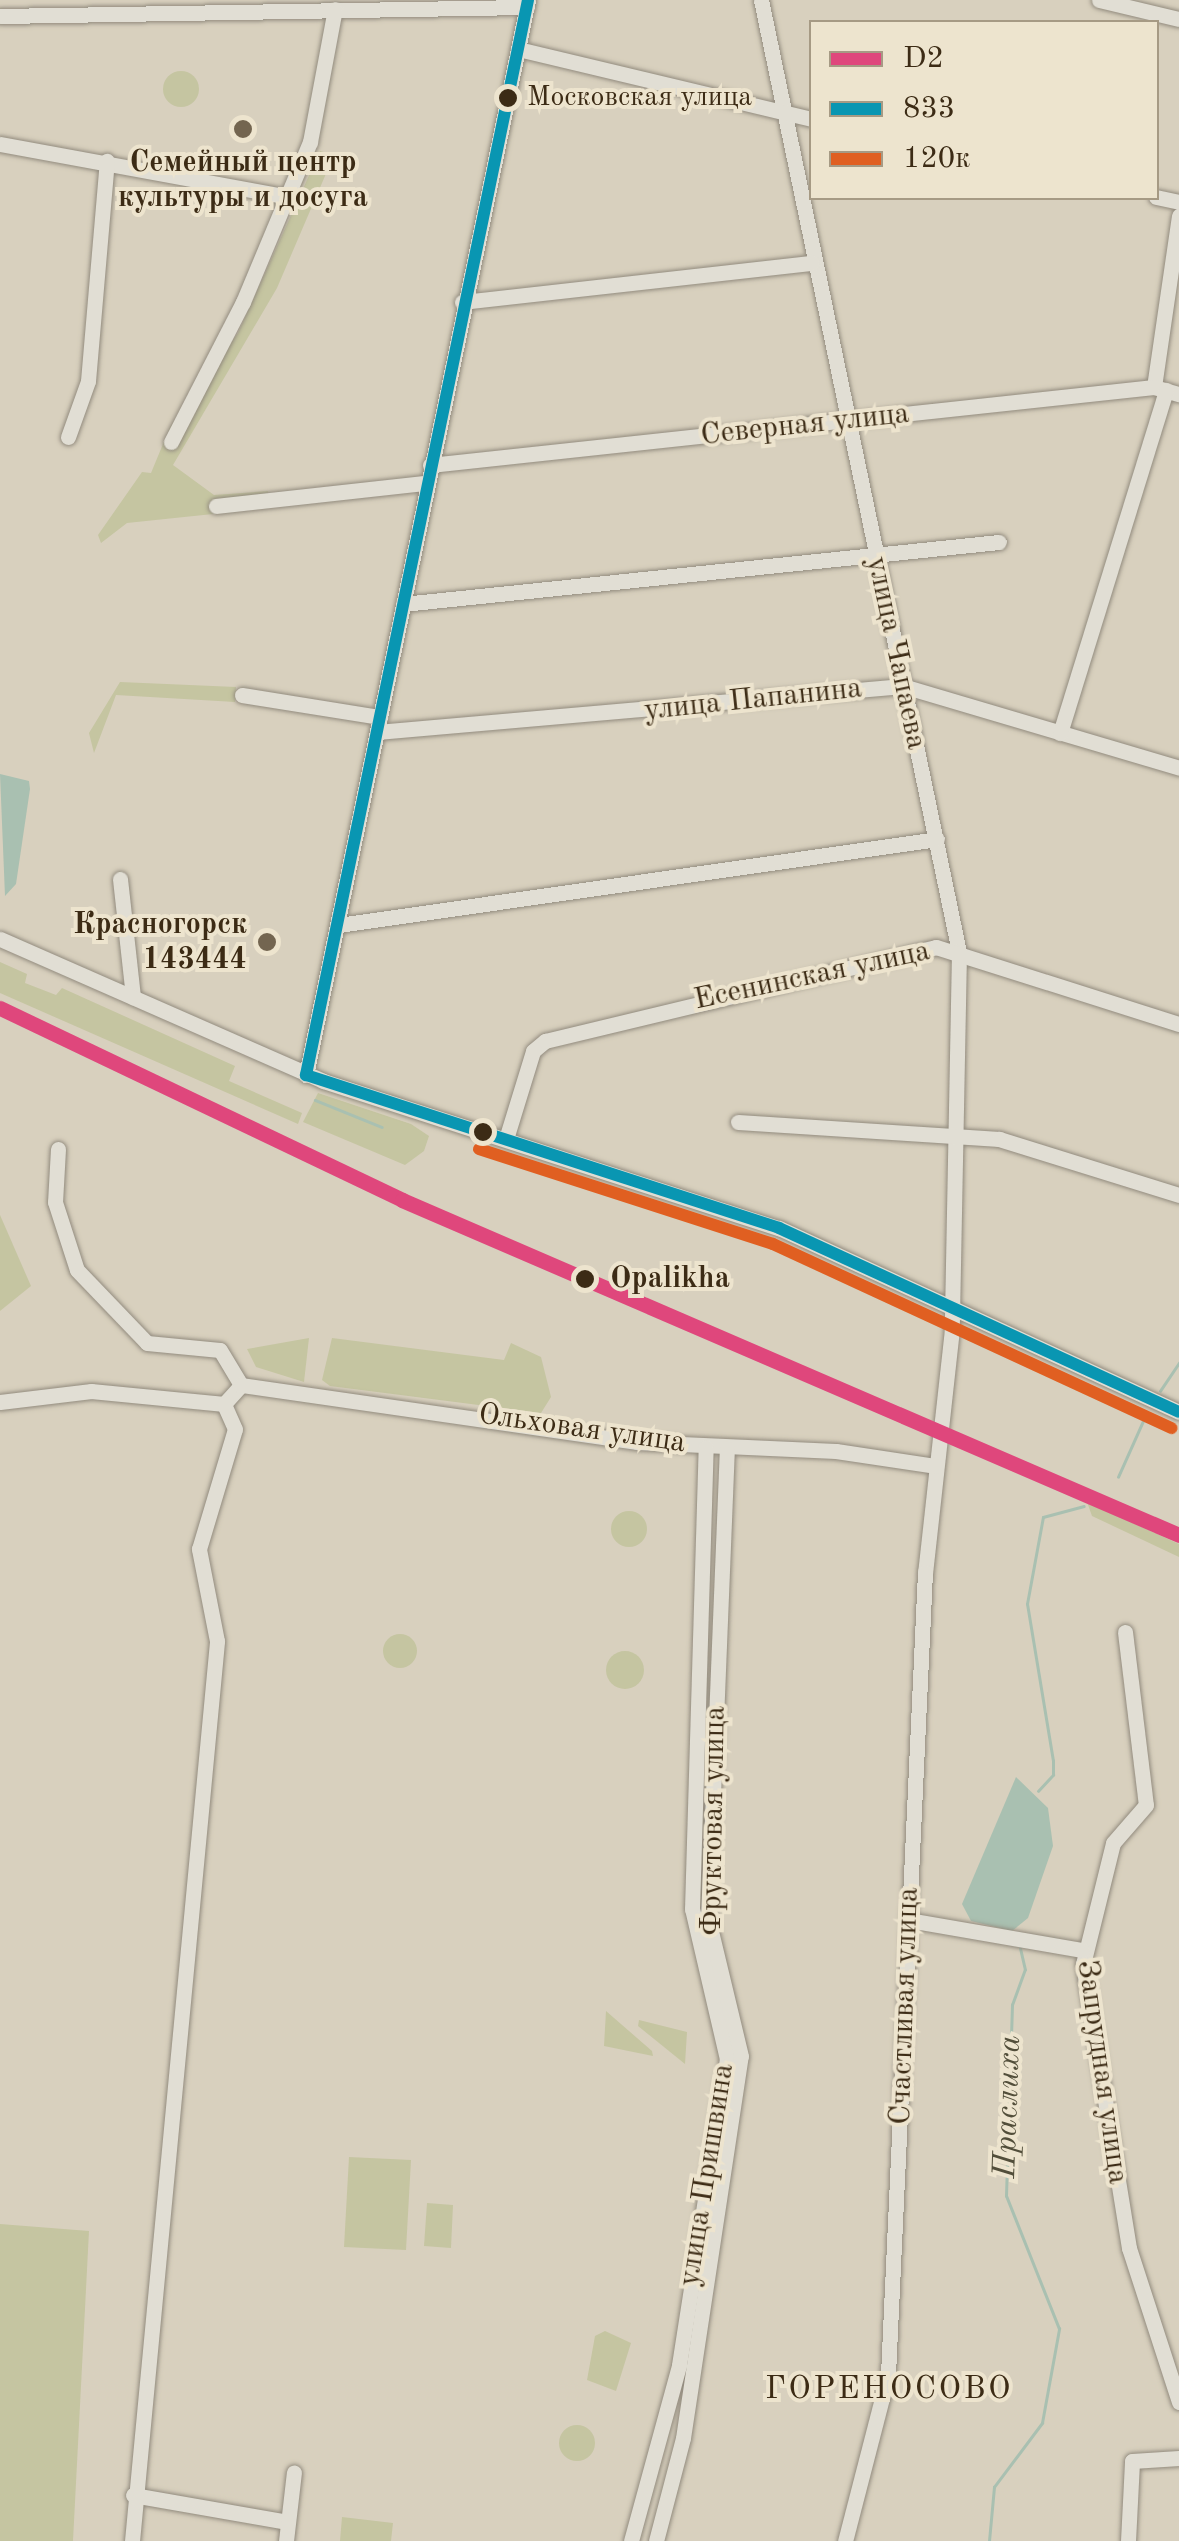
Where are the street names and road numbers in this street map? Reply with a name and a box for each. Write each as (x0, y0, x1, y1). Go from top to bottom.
street label: Северная улица (699, 396, 911, 454)
street label: улица Чапаева (858, 553, 934, 753)
street label: улица Папанина (642, 671, 864, 729)
street label: Есенинская улица (691, 933, 933, 1019)
street label: Ольховая улица (476, 1397, 688, 1461)
street label: Фруктовая улица (694, 1706, 734, 1936)
street label: Счастливая улица (883, 1886, 927, 2126)
street label: Запрудная улица (1068, 1958, 1136, 2186)
street label: улица Пришвина (672, 2061, 742, 2289)

